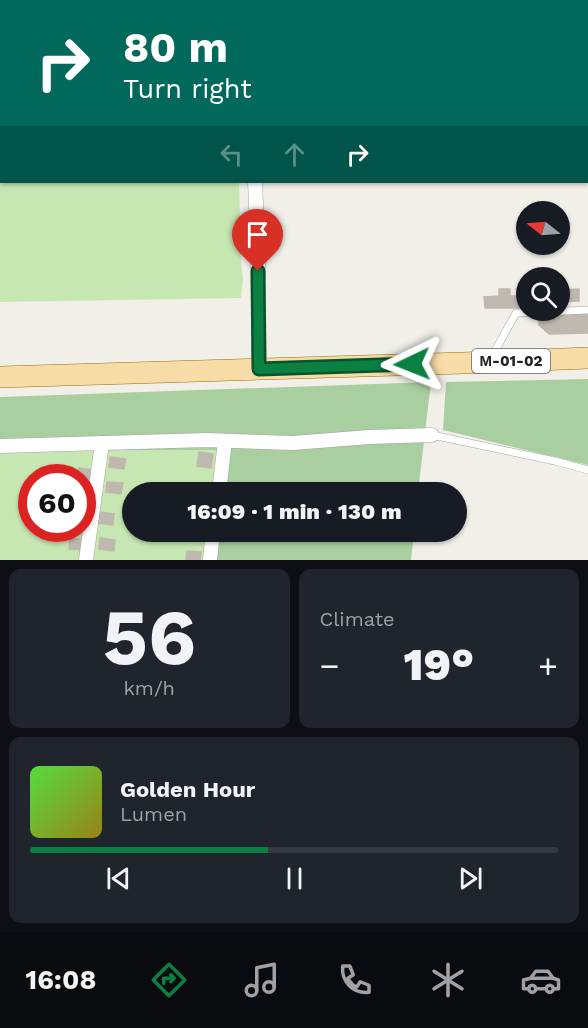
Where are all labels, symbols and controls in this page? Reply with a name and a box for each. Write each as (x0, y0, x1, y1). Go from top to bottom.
text: 80 m (123, 23, 228, 72)
icon: right (24, 24, 102, 102)
text: Turn right (123, 73, 252, 105)
icon: left (215, 138, 248, 171)
icon: ahead (278, 138, 311, 171)
icon: right (341, 138, 374, 171)
north arrow (516, 201, 570, 255)
map controls (516, 201, 570, 321)
pin (232, 209, 283, 271)
icon: arrive (241, 218, 274, 251)
button: search (516, 267, 570, 321)
position arrow (380, 332, 444, 396)
road number: М-01-02 (472, 349, 550, 373)
speed limit sign: 60 (18, 464, 96, 542)
text: 16:09 · 1 min · 130 m (187, 499, 402, 524)
text: 56 (102, 591, 196, 683)
text: Climate (320, 607, 395, 631)
text: 19° (403, 638, 474, 691)
text: − (320, 646, 339, 685)
text: + (538, 646, 558, 685)
text: km/h (123, 676, 175, 700)
text: Golden Hour (120, 777, 255, 802)
text: Lumen (120, 802, 187, 826)
icon: previous (102, 862, 135, 895)
icon: pause (278, 862, 311, 895)
icon: next (454, 862, 487, 895)
icon: directions (148, 959, 190, 1001)
icon: music (241, 959, 283, 1001)
icon: phone (334, 959, 376, 1001)
icon: climate (427, 959, 469, 1001)
icon: car (520, 959, 562, 1001)
text: 16:08 (26, 964, 96, 996)

